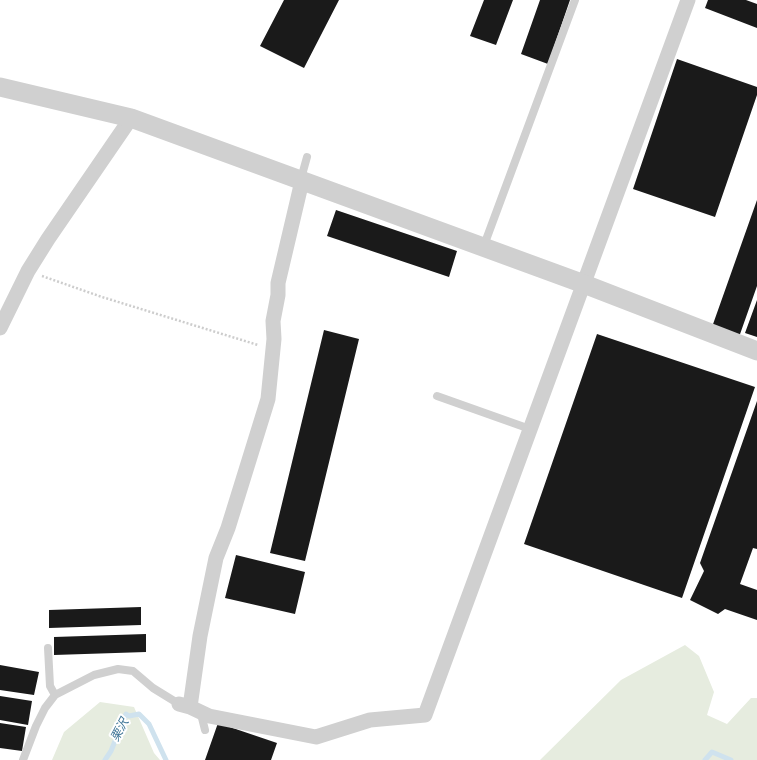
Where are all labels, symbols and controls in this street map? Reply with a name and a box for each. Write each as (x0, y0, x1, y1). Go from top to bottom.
water label: 栗沢 (108, 716, 132, 744)

